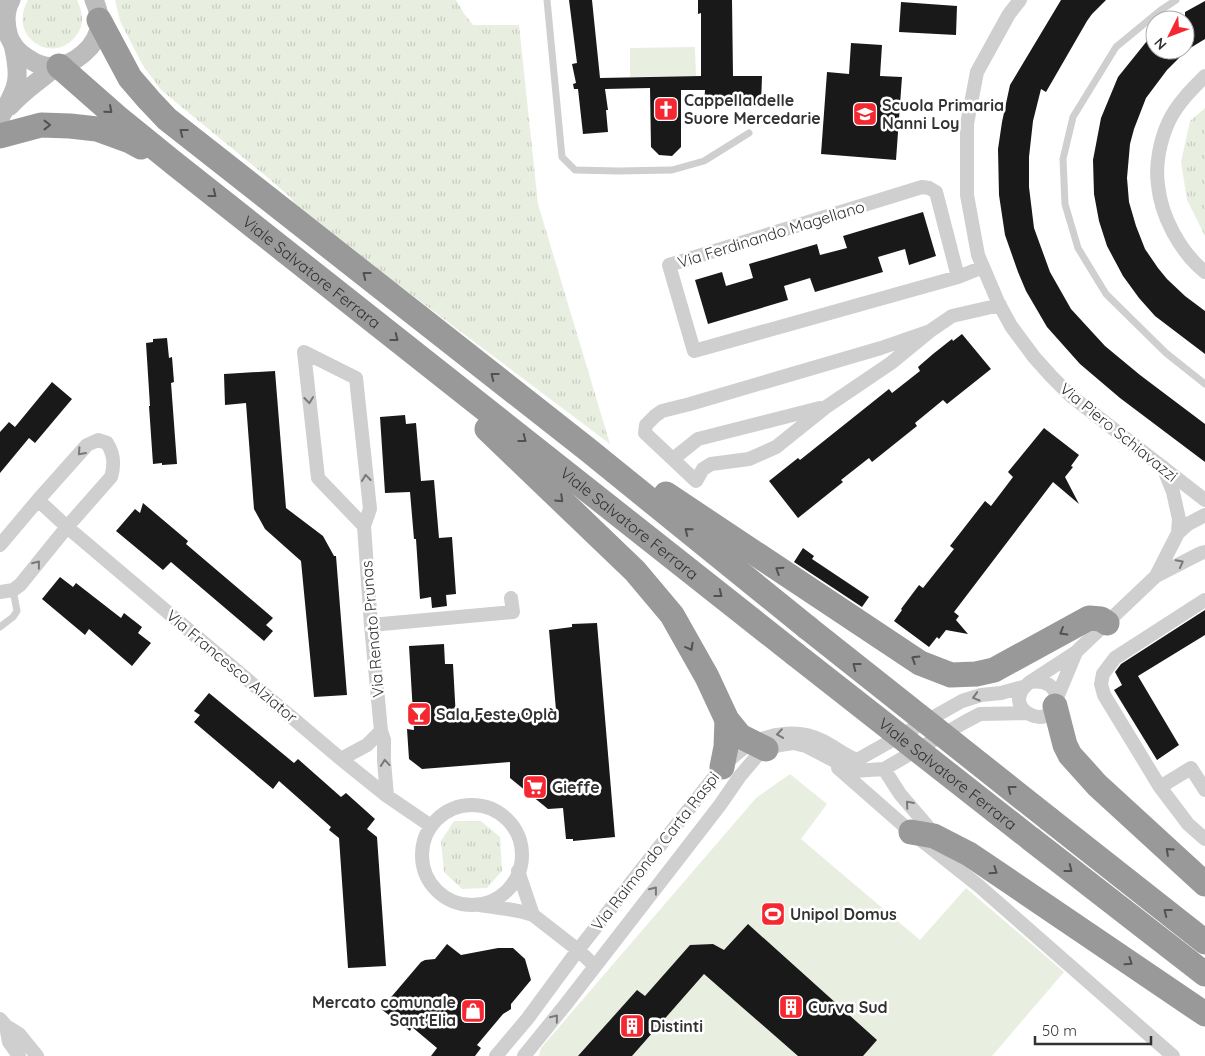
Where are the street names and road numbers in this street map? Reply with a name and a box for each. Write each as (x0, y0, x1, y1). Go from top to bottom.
street label: Via Ferdinando Magellano (675, 196, 867, 272)
street label: Viale Salvatore Ferrara (239, 211, 385, 333)
street label: Via Piero Schiavazzi (1056, 378, 1182, 486)
street label: Viale Salvatore Ferrara (556, 462, 702, 584)
street label: Via Renato Prunas (356, 560, 388, 698)
street label: Via Francesco Alziator (162, 605, 302, 727)
street label: Viale Salvatore Ferrara (874, 713, 1021, 834)
street label: Via Raimondo Carta Raspi (587, 768, 723, 934)

